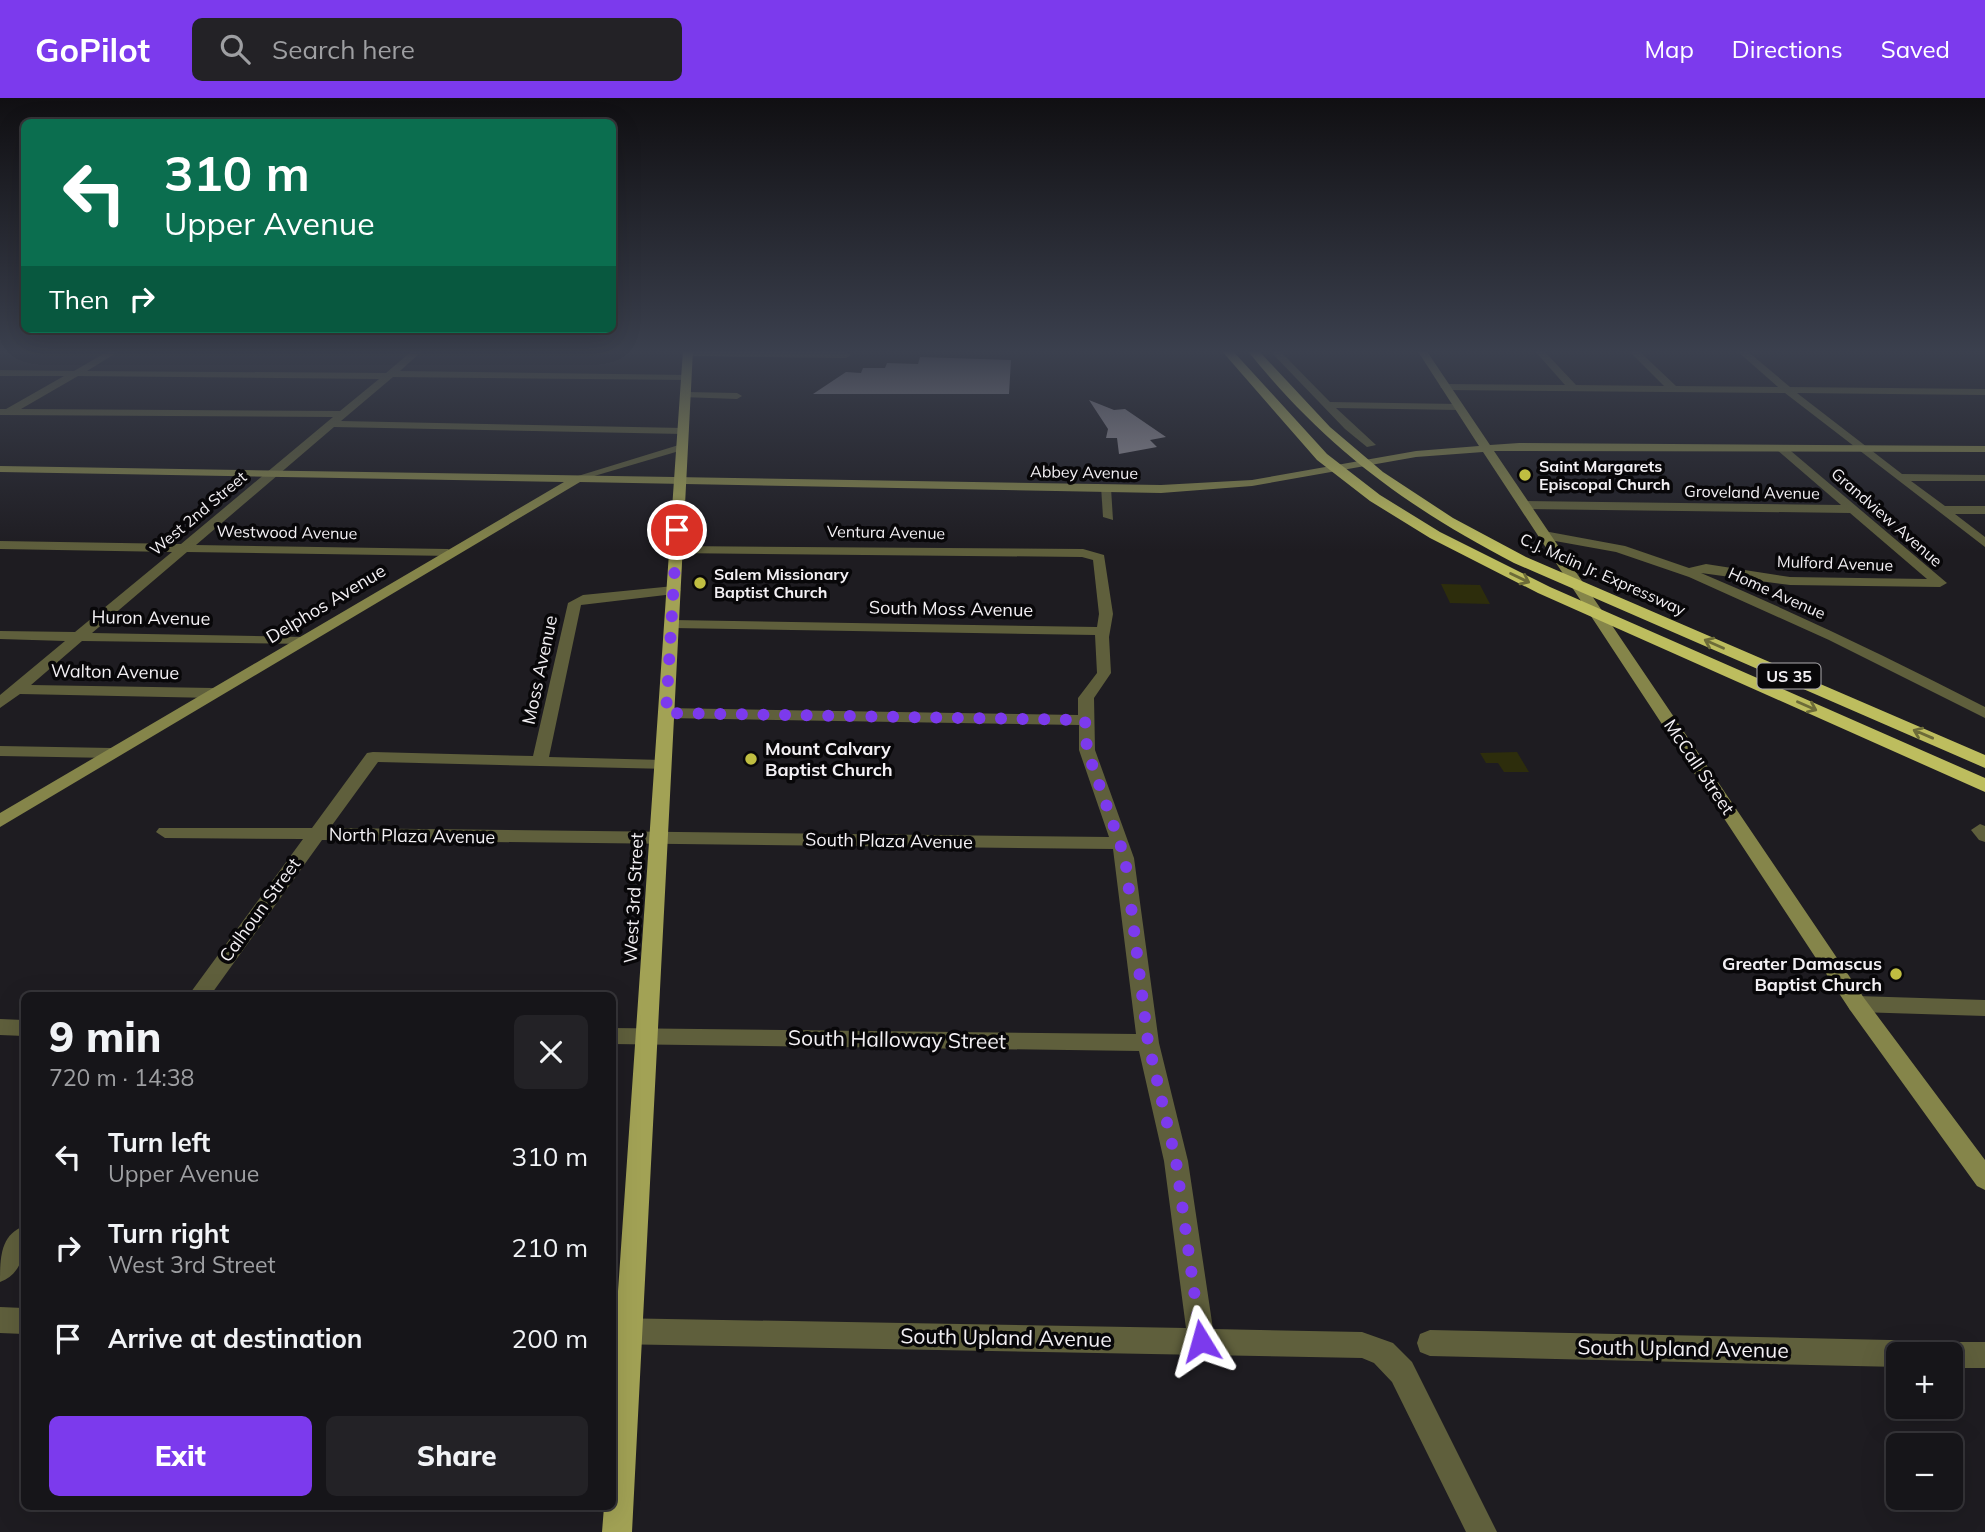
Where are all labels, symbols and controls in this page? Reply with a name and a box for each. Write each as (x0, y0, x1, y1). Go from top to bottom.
search box (192, 18, 682, 81)
text: GoPilot (35, 29, 150, 70)
icon: search (216, 30, 254, 68)
text: Search here (272, 33, 415, 66)
text: Map (1644, 34, 1694, 64)
text: Directions (1732, 34, 1843, 64)
text: Saved (1881, 34, 1950, 64)
text: 310 m (164, 142, 310, 203)
icon: left (49, 147, 140, 238)
text: Upper Avenue (164, 203, 375, 243)
icon: right (123, 280, 161, 318)
text: Then (49, 283, 109, 316)
place label: Saint Margarets Episcopal Church (1539, 456, 1670, 494)
street label: Abbey Avenue (1030, 461, 1138, 483)
street label: Grandview Avenue (1827, 463, 1947, 571)
street label: West 2nd Street (146, 466, 251, 559)
marker: Saint Margarets Episcopal Church (1517, 467, 1533, 483)
street label: Groveland Avenue (1684, 481, 1820, 503)
pin (647, 500, 707, 560)
icon: arrive (658, 511, 696, 549)
street label: Westwood Avenue (216, 521, 358, 543)
street label: Ventura Avenue (827, 521, 945, 543)
street label: C.J. Mclin Jr. Expressway (1517, 528, 1689, 620)
street label: Mulford Avenue (1777, 551, 1893, 575)
street label: Delphos Avenue (262, 559, 390, 648)
street label: Home Avenue (1725, 563, 1829, 623)
place label: Salem Missionary Baptist Church (714, 564, 849, 602)
one-way arrow (1508, 572, 1530, 585)
marker: Salem Missionary Baptist Church (692, 575, 708, 591)
street label: South Moss Avenue (869, 596, 1033, 621)
street label: Huron Avenue (91, 605, 211, 630)
street label: Moss Avenue (517, 613, 562, 727)
one-way arrow (1704, 637, 1725, 650)
street label: Walton Avenue (51, 659, 179, 684)
road number: US 35 (1758, 664, 1820, 688)
one-way arrow (1796, 700, 1817, 713)
street label: McCall Street (1659, 715, 1740, 819)
one-way arrow (1912, 727, 1934, 740)
place label: Mount Calvary Baptist Church (765, 737, 893, 781)
marker: Mount Calvary Baptist Church (743, 751, 759, 767)
street label: North Plaza Avenue (329, 823, 495, 848)
street label: South Plaza Avenue (805, 828, 973, 853)
street label: West 3rd Street (619, 832, 648, 964)
street label: Calhoun Street (214, 853, 305, 966)
place label: Greater Damascus Baptist Church (1722, 952, 1882, 996)
marker: Greater Damascus Baptist Church (1888, 966, 1904, 982)
text: 9 min (49, 1010, 162, 1063)
button: close (514, 1015, 588, 1089)
street label: South Halloway Street (788, 1024, 1006, 1054)
text: 720 m · 14:38 (49, 1063, 194, 1092)
text: Turn left (108, 1126, 210, 1159)
icon: left (49, 1138, 87, 1176)
text: 310 m (512, 1140, 588, 1173)
text: Upper Avenue (108, 1159, 259, 1188)
text: Turn right (108, 1217, 229, 1250)
icon: right (49, 1229, 87, 1267)
text: 210 m (512, 1231, 588, 1264)
text: West 3rd Street (108, 1250, 276, 1279)
position arrow (1164, 1304, 1238, 1378)
icon: arrive (49, 1320, 87, 1358)
text: Arrive at destination (108, 1322, 363, 1355)
text: 200 m (512, 1322, 588, 1355)
street label: South Upland Avenue (900, 1322, 1112, 1352)
street label: South Upland Avenue (1577, 1333, 1789, 1363)
map controls (1886, 1342, 1963, 1510)
button: + (1886, 1342, 1963, 1419)
button: Exit (49, 1416, 312, 1496)
button: Share (326, 1416, 588, 1496)
button: − (1886, 1433, 1963, 1510)

